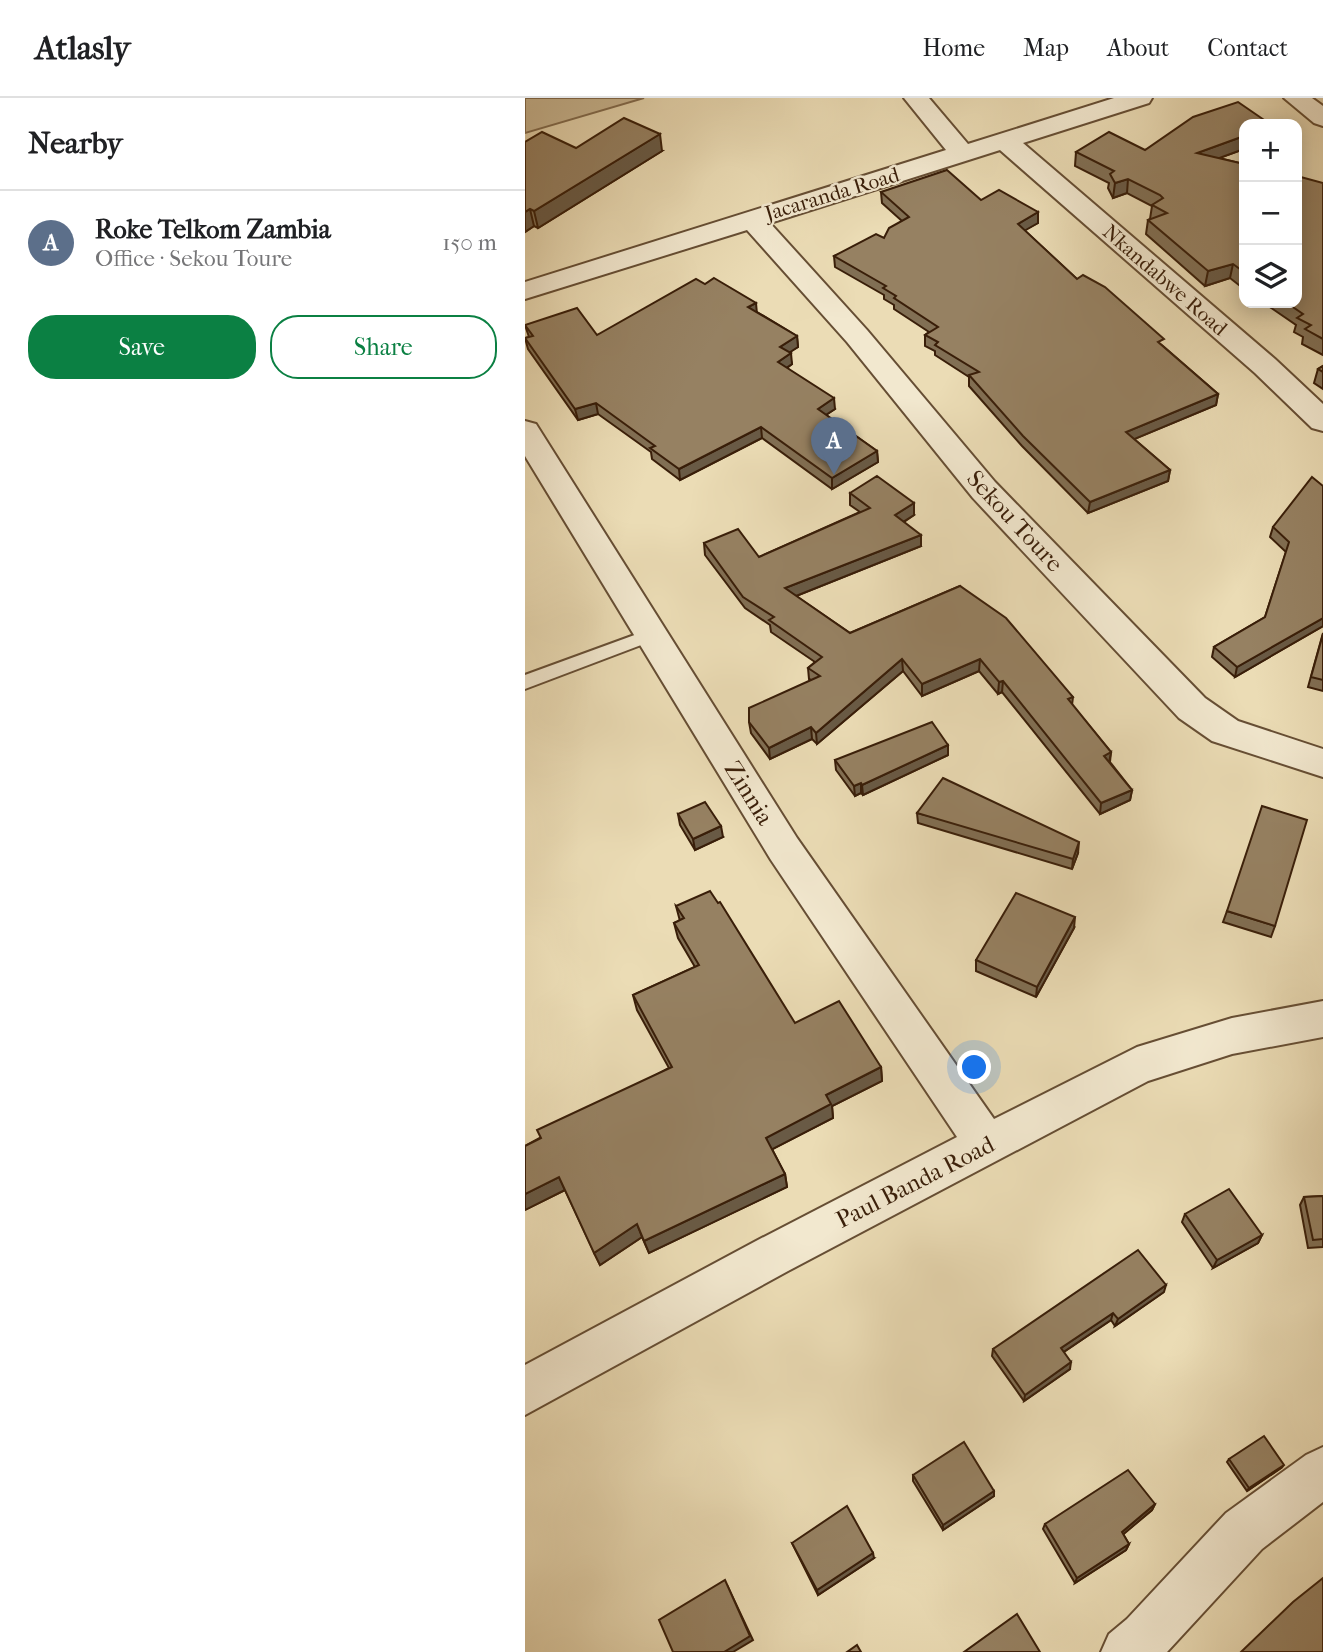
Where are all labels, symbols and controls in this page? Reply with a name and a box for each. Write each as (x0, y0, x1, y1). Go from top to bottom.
text: Atlasly (35, 29, 130, 68)
text: Home (923, 34, 985, 62)
text: Map (1023, 34, 1069, 62)
text: About (1107, 34, 1169, 62)
text: Contact (1207, 34, 1288, 62)
map controls (1239, 119, 1302, 308)
button: + (1239, 119, 1302, 182)
text: Nearby (28, 126, 123, 161)
street label: Jacaranda Road (760, 162, 903, 226)
button: − (1239, 182, 1302, 245)
text: Roke Telkom Zambia (95, 214, 331, 245)
street label: Nkandabwe Road (1098, 219, 1233, 341)
text: A (44, 229, 58, 256)
text: 150 m (442, 229, 497, 256)
text: Office · Sekou Toure (95, 245, 292, 272)
button: layers (1239, 245, 1302, 308)
button: Save (28, 315, 256, 379)
button: Share (270, 315, 497, 379)
pin: A (811, 417, 857, 475)
street label: Sekou Toure (961, 465, 1069, 578)
street label: Zinnia (719, 756, 780, 831)
your location (957, 1050, 991, 1084)
street label: Paul Banda Road (831, 1130, 1000, 1234)

